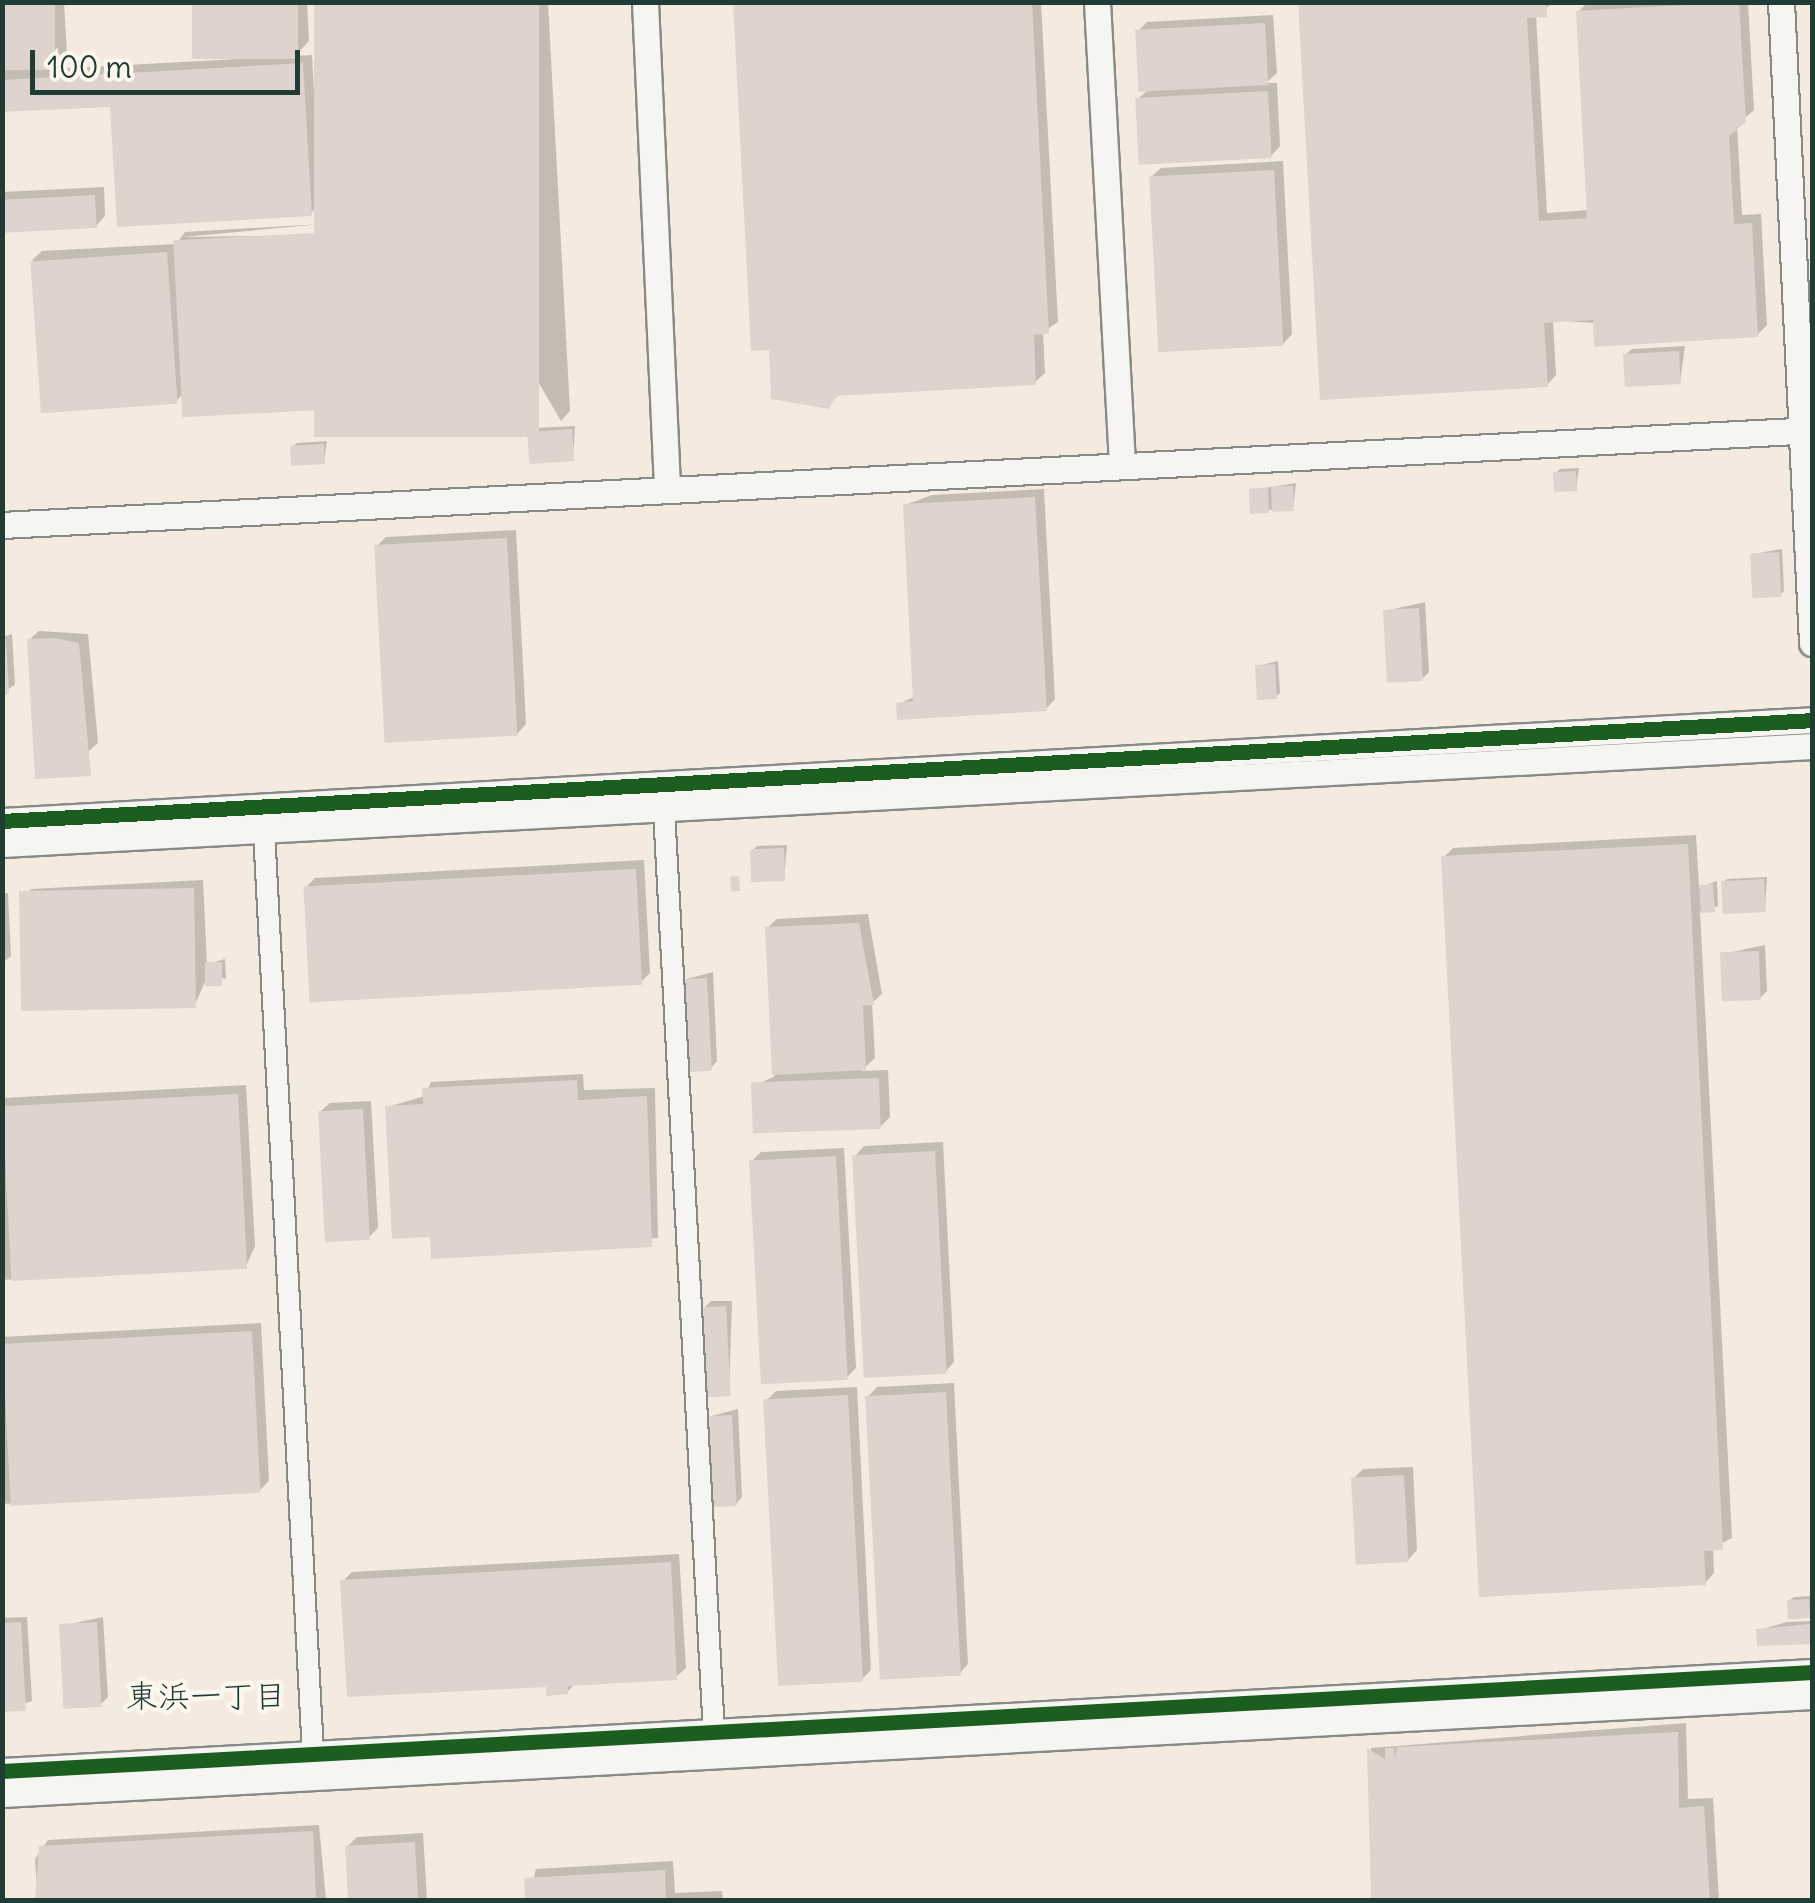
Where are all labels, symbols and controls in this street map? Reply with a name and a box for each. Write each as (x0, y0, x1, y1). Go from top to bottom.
scale bar (35, 30, 305, 92)
text: 100 m (47, 48, 132, 86)
district label: 東浜一丁目 (126, 1677, 286, 1715)

